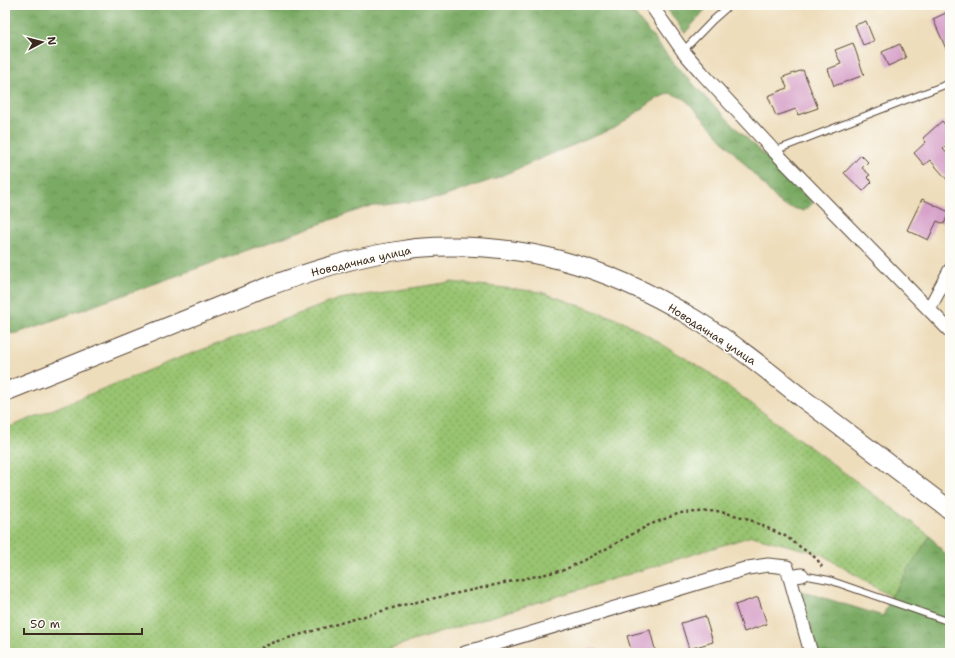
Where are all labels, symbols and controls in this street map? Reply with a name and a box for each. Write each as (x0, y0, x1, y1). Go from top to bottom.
north arrow (22, 22, 62, 62)
text: N (43, 36, 59, 46)
street label: Новодачная улица (310, 243, 413, 280)
street label: Новодачная улица (665, 300, 759, 369)
scale bar (24, 610, 142, 636)
text: 50 m (30, 616, 60, 632)

